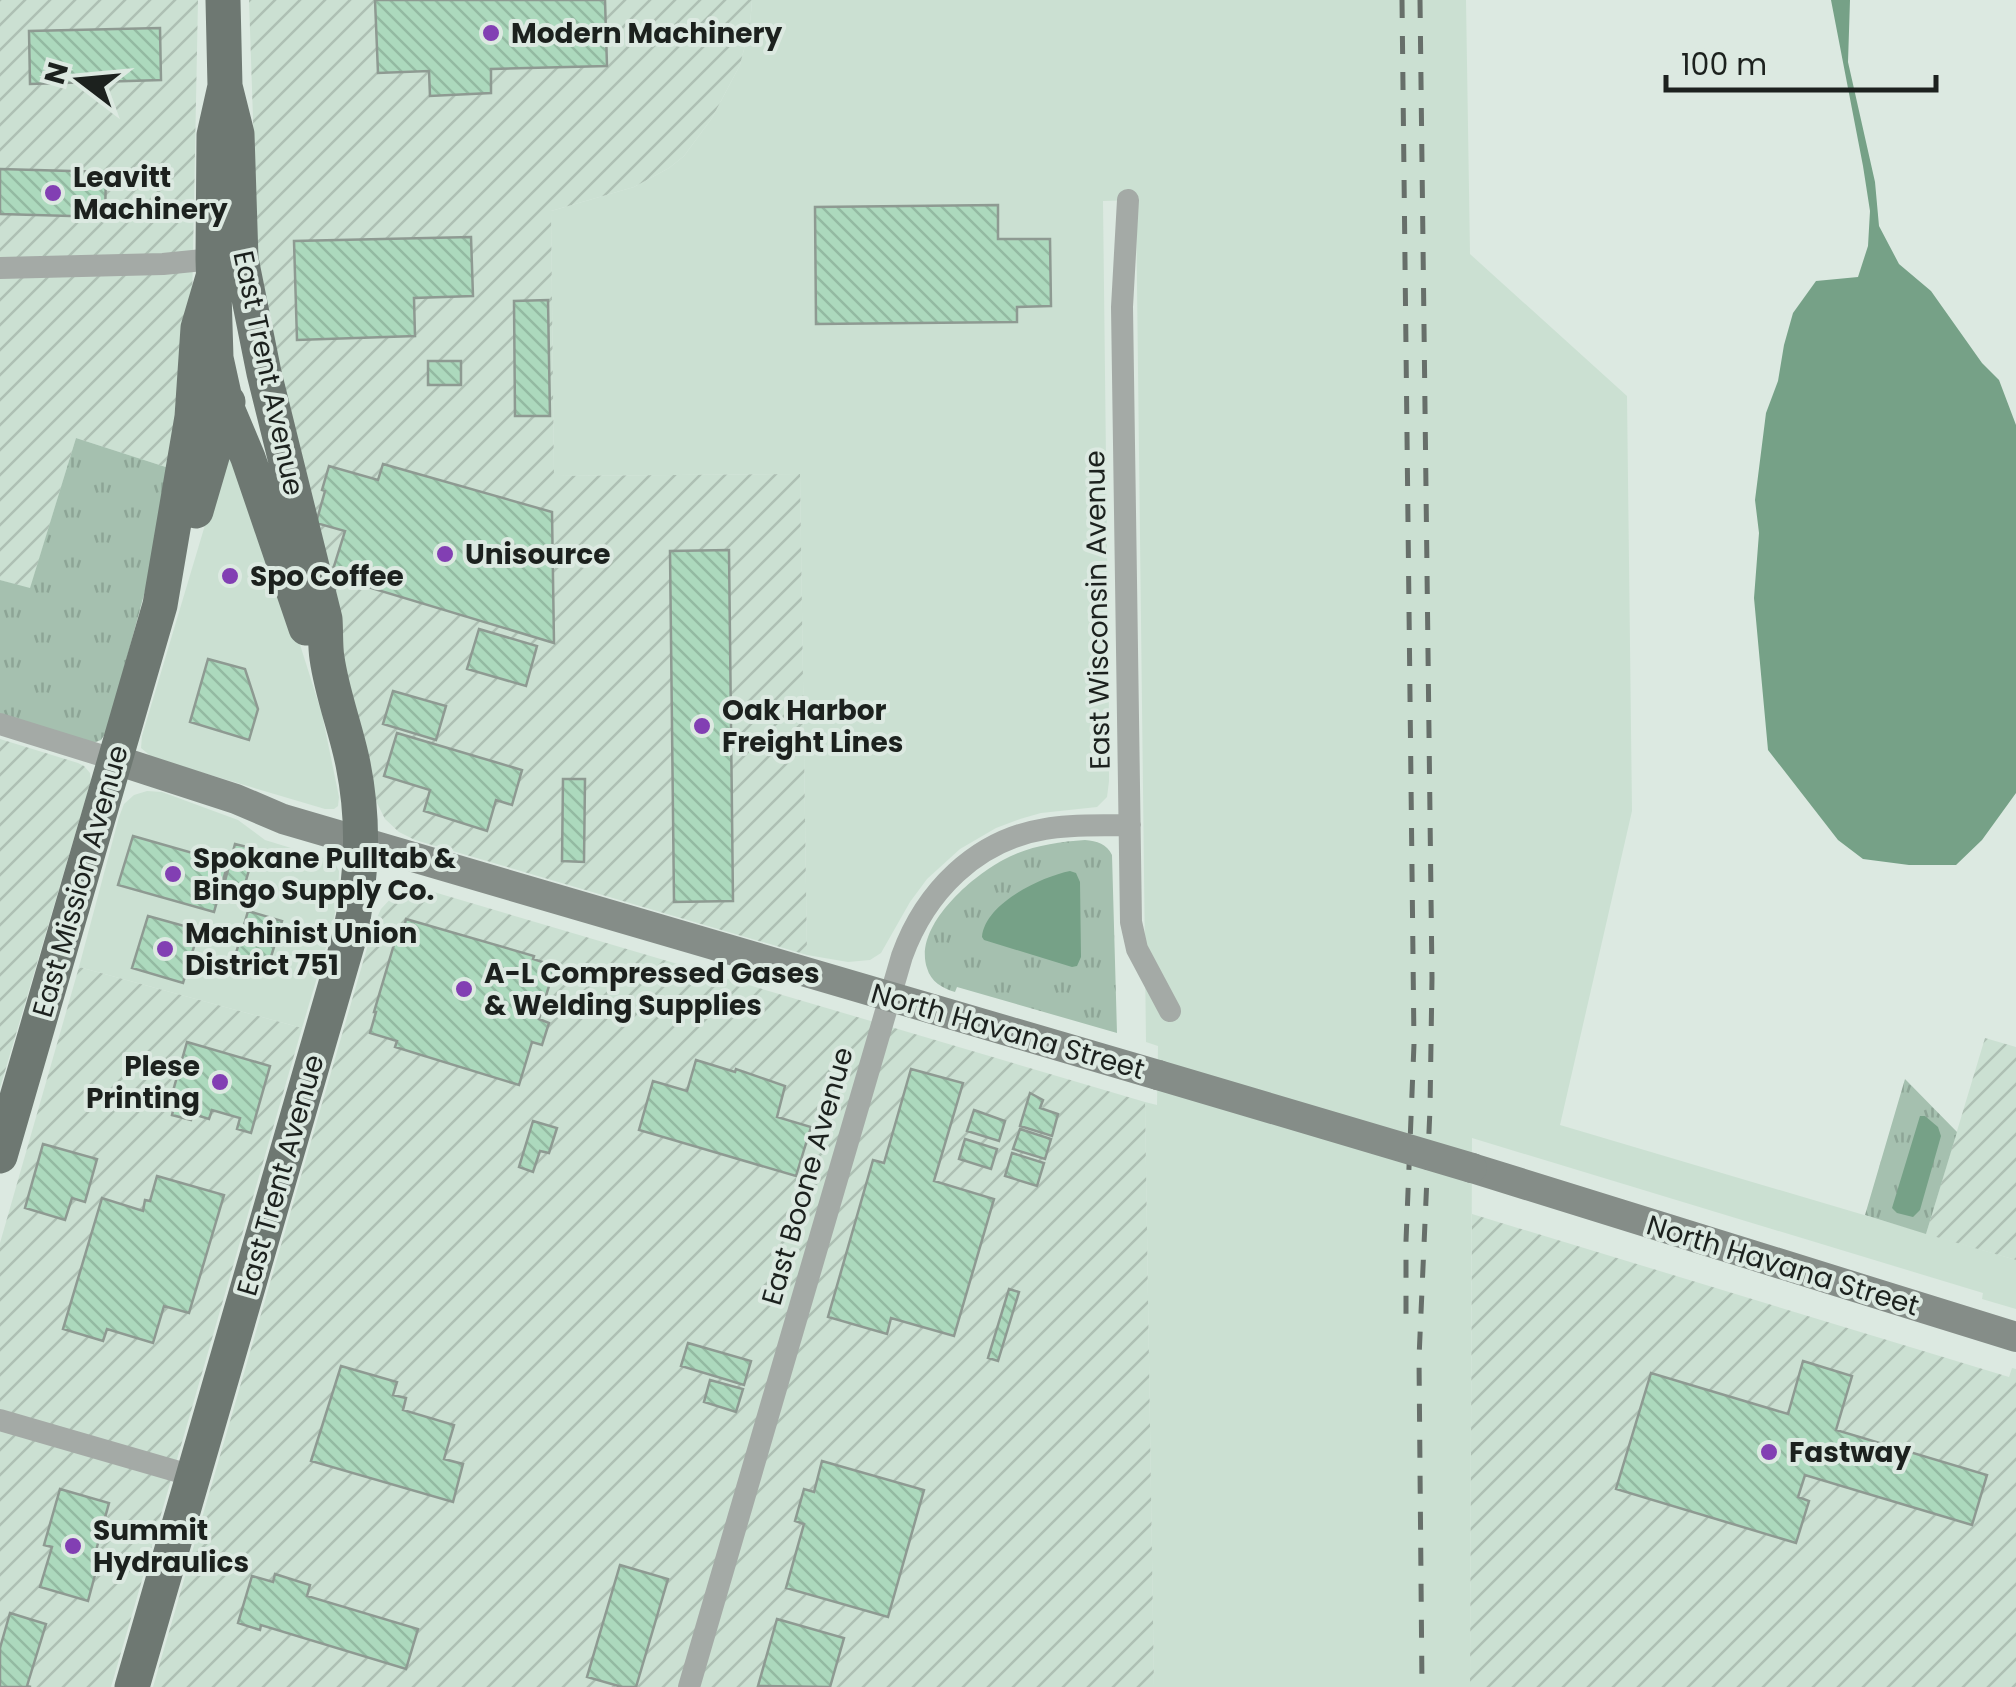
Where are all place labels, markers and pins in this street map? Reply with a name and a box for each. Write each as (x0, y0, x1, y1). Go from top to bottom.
place label: Modern Machinery (511, 14, 782, 53)
marker: Modern Machinery (480, 22, 502, 44)
place label: Leavitt Machinery (73, 158, 228, 229)
marker: Leavitt Machinery (42, 182, 64, 204)
place label: Unisource (465, 535, 610, 574)
marker: Unisource (434, 543, 456, 565)
place label: Spo Coffee (250, 557, 404, 596)
marker: Spo Coffee (219, 565, 241, 587)
place label: Oak Harbor Freight Lines (722, 691, 903, 762)
marker: Oak Harbor Freight Lines (691, 715, 713, 737)
place label: Spokane Pulltab & Bingo Supply Co. (193, 839, 457, 910)
marker: Spokane Pulltab & Bingo Supply Co. (162, 863, 184, 885)
place label: Machinist Union District 751 (185, 914, 417, 985)
marker: Machinist Union District 751 (154, 938, 176, 960)
place label: A-L Compressed Gases & Welding Supplies (484, 954, 820, 1025)
marker: A-L Compressed Gases & Welding Supplies (453, 978, 475, 1000)
place label: Plese Printing (86, 1047, 200, 1118)
marker: Plese Printing (209, 1071, 231, 1093)
place label: Fastway (1789, 1433, 1912, 1472)
marker: Fastway (1758, 1441, 1780, 1463)
place label: Summit Hydraulics (93, 1511, 249, 1582)
marker: Summit Hydraulics (62, 1535, 84, 1557)

